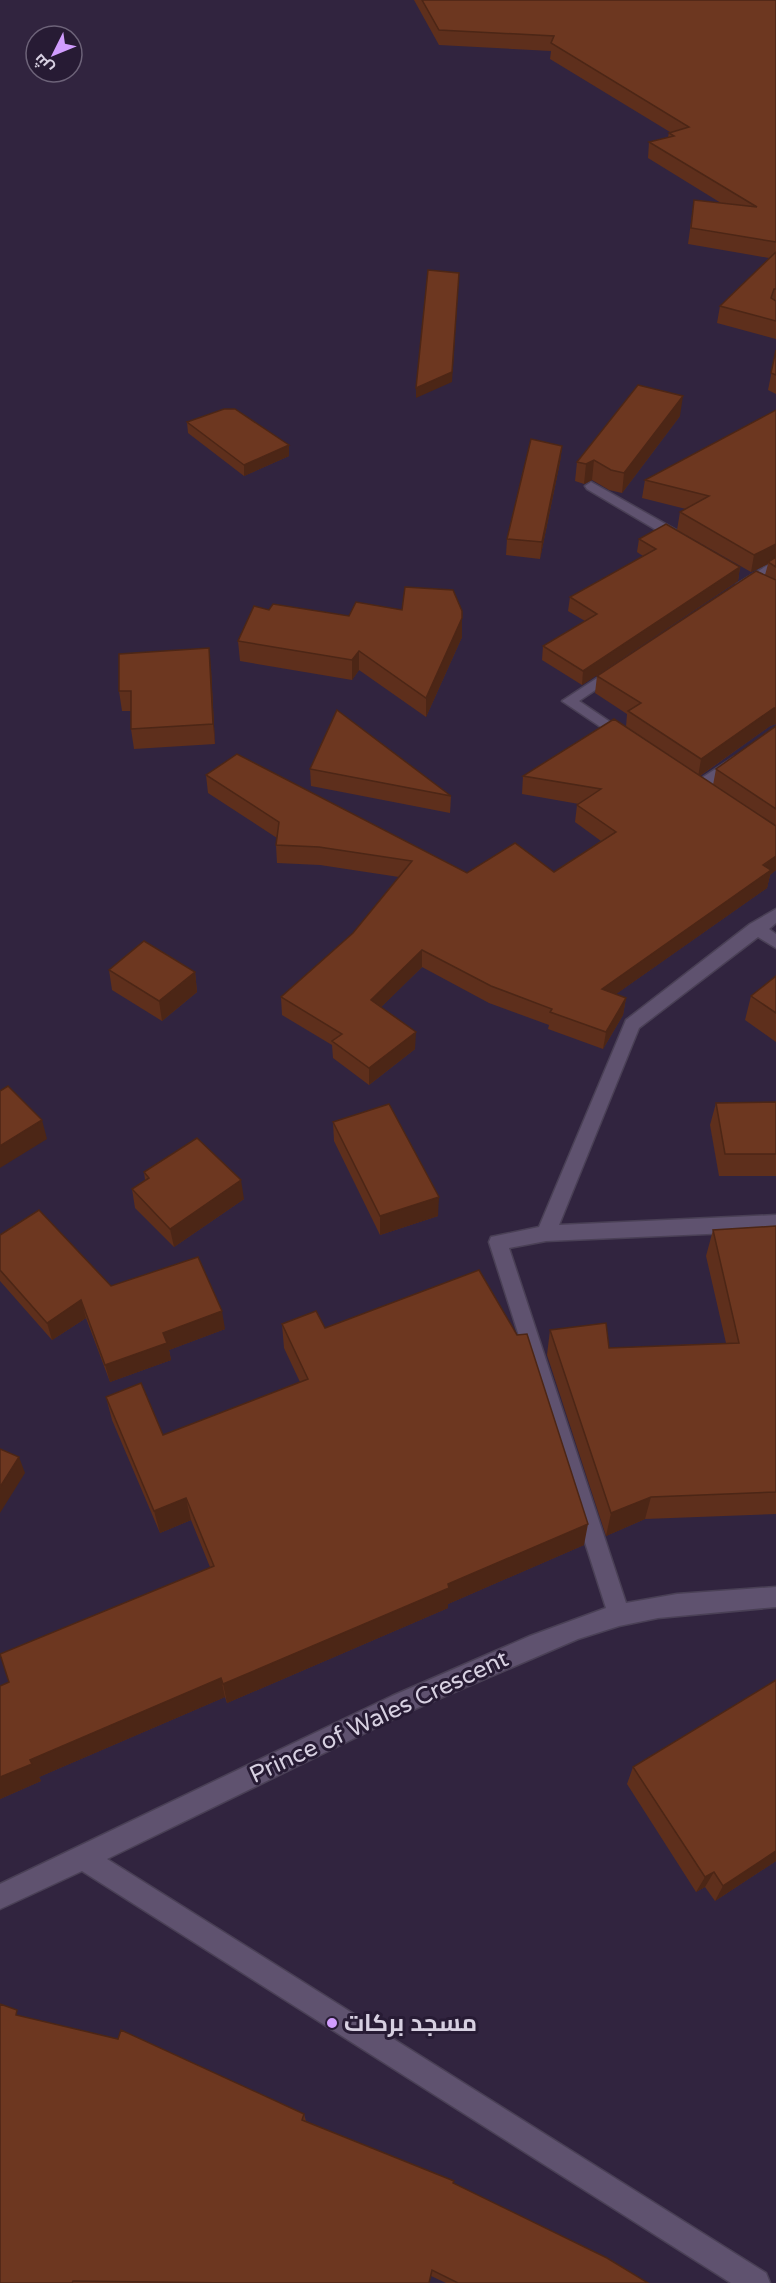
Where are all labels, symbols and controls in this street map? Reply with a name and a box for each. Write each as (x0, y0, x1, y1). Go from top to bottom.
north arrow (24, 24, 84, 84)
text: ش (29, 49, 58, 78)
street label: Prince of Wales Crescent (245, 1644, 513, 1790)
place label: مسجد بركات (344, 2009, 477, 2038)
marker: مسجد بركات (325, 2016, 339, 2030)

